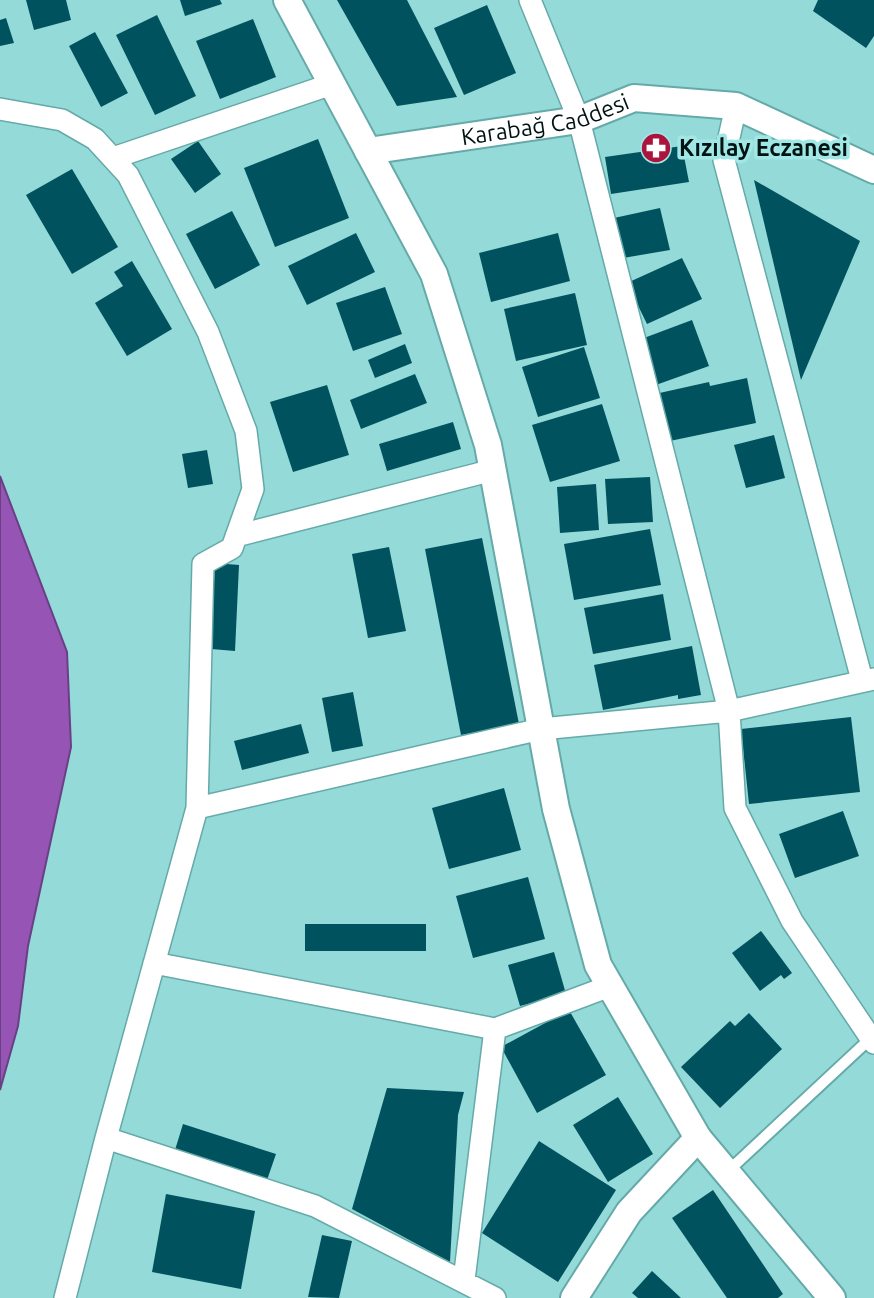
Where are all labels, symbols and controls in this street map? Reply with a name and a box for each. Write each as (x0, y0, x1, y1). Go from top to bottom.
street label: Karabağ Caddesi (459, 88, 632, 149)
pharmacy icon: Kızılay Eczanesi (639, 131, 673, 165)
place label: Kızılay Eczanesi (679, 135, 848, 160)

